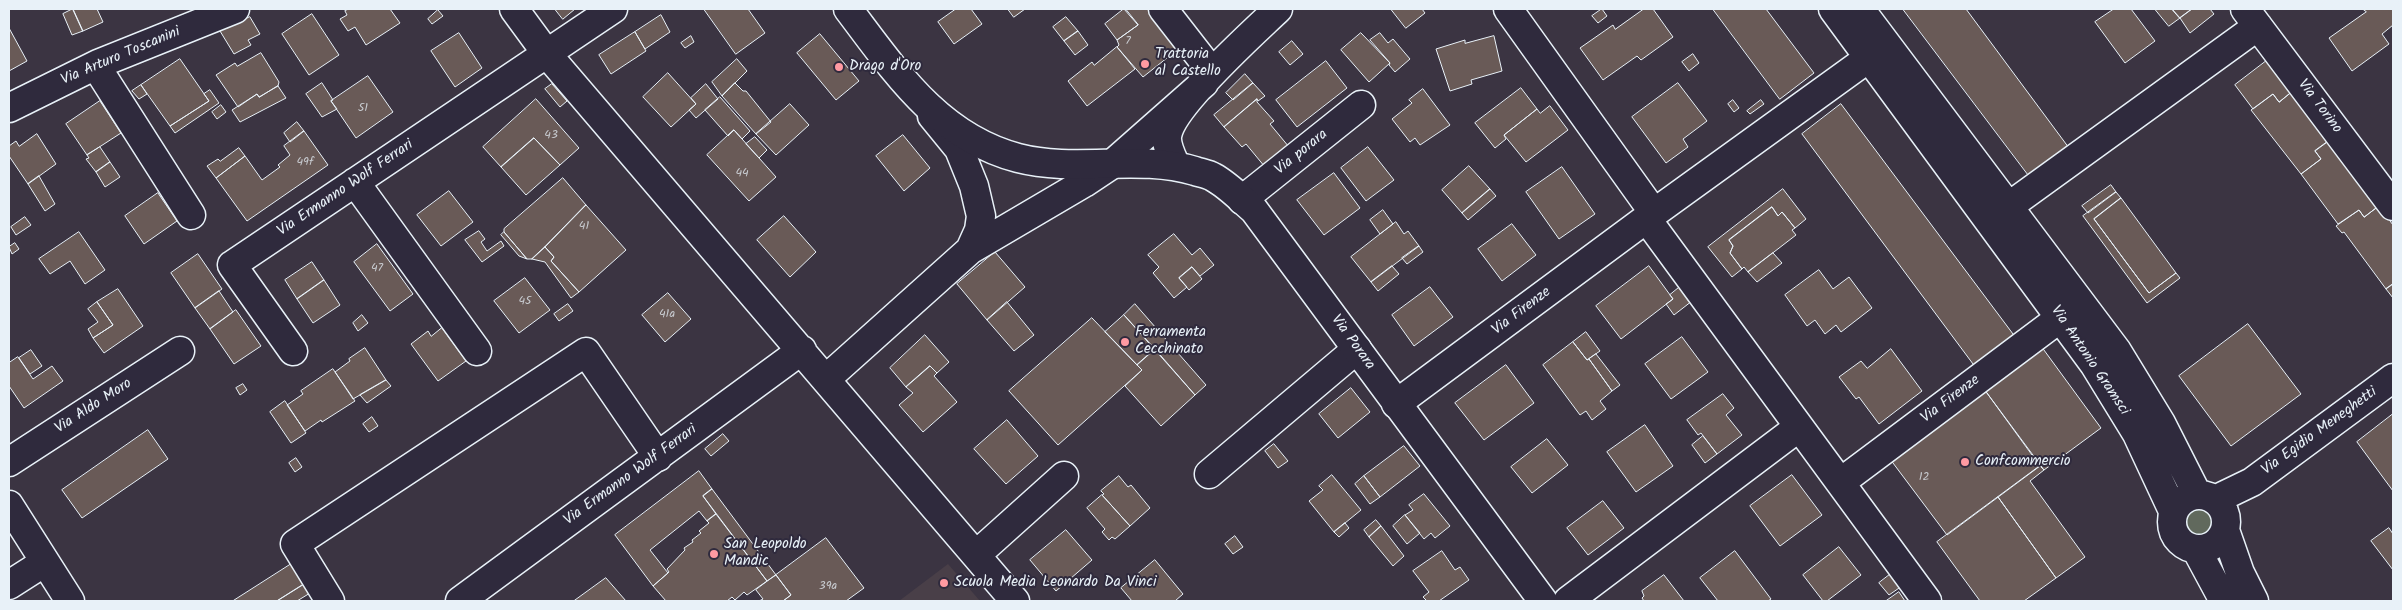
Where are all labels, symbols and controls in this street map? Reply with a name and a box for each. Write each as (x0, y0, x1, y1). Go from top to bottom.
street label: Via Arturo Toscanini (59, 24, 183, 90)
house number: 7 (1125, 35, 1131, 49)
place label: Trattoria al Castello (1155, 46, 1221, 81)
place label: Drago d'Oro (849, 58, 921, 76)
marker: Trattoria al Castello (1139, 58, 1151, 70)
marker: Drago d'Oro (833, 61, 845, 73)
street label: Via Torino (2293, 77, 2345, 137)
house number: 51 (358, 102, 368, 116)
street label: Via porara (1272, 126, 1332, 180)
house number: 43 (544, 129, 558, 143)
street label: Via Ermanno Wolf Ferrari (275, 137, 417, 241)
house number: 49f (297, 156, 313, 170)
house number: 44 (735, 167, 749, 181)
house number: 41 (579, 220, 589, 234)
house number: 47 (371, 262, 383, 276)
street label: Via Firenze (1489, 284, 1555, 340)
house number: 45 (518, 295, 532, 309)
street label: Via Antonio Gramsci (2046, 303, 2132, 419)
house number: 41a (659, 308, 675, 322)
street label: Via Porara (1326, 312, 1378, 374)
place label: Ferramenta Cecchinato (1135, 324, 1206, 359)
marker: Ferramenta Cecchinato (1119, 336, 1131, 348)
street label: Via Firenze (1918, 372, 1984, 428)
street label: Via Aldo Moro (52, 375, 136, 439)
street label: Via Egidio Meneghetti (2259, 384, 2381, 480)
street label: Via Ermanno Wolf Ferrari (561, 422, 701, 530)
place label: Confcommercio (1975, 453, 2071, 471)
marker: Confcommercio (1959, 456, 1971, 468)
house number: 12 (1919, 471, 1929, 485)
place label: San Leopoldo Mandic (724, 536, 807, 571)
marker: San Leopoldo Mandic (708, 548, 720, 560)
place label: Scuola Media Leonardo Da Vinci (954, 574, 1157, 592)
marker: Scuola Media Leonardo Da Vinci (938, 577, 950, 589)
house number: 39a (819, 580, 837, 594)

